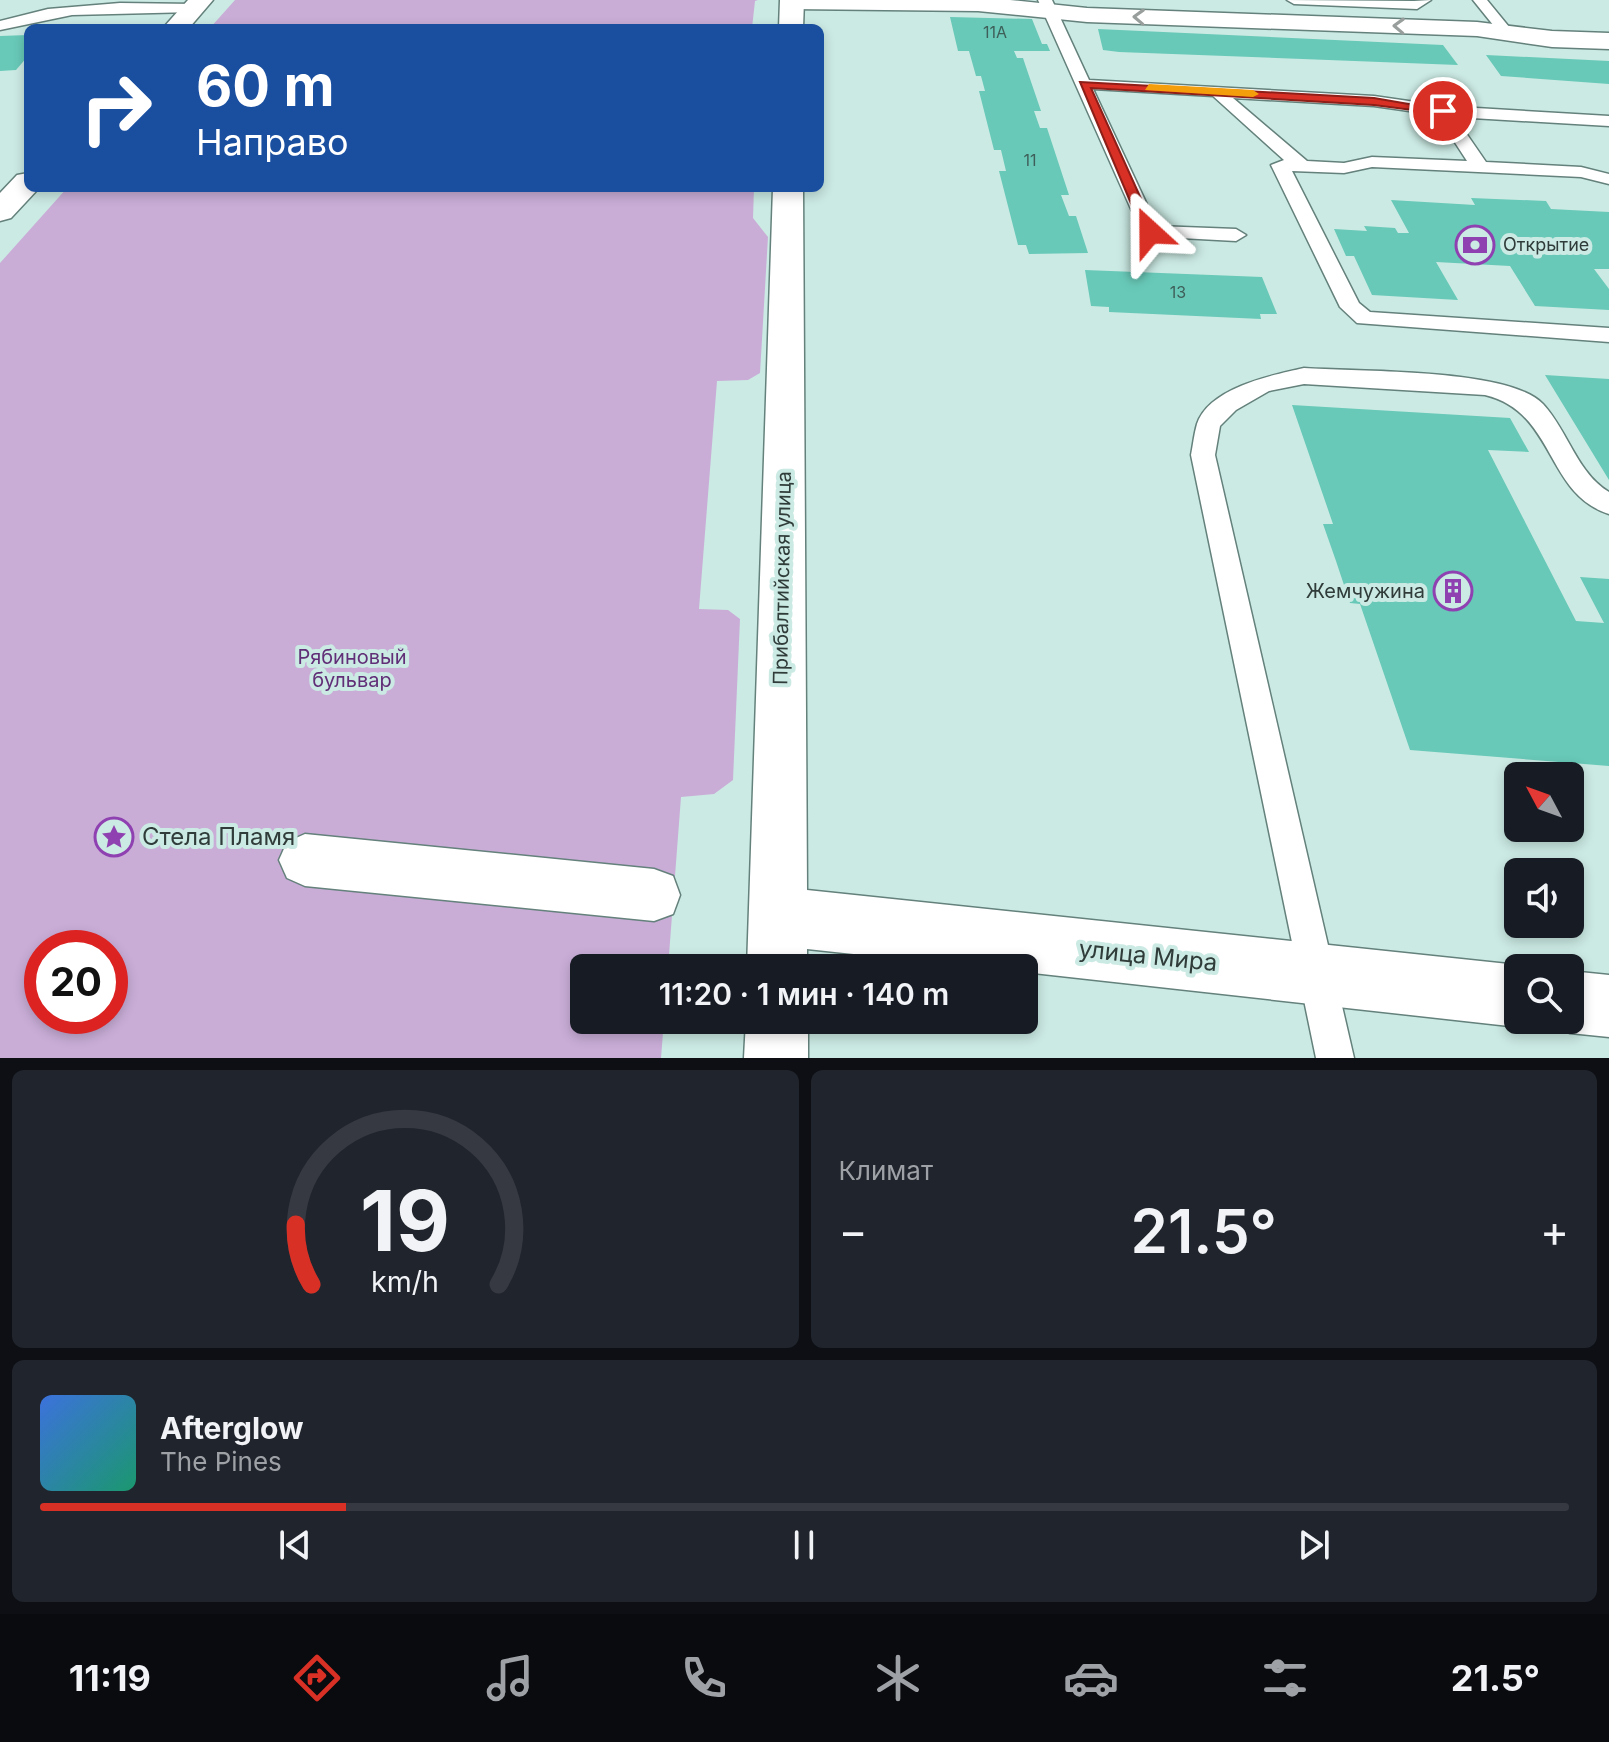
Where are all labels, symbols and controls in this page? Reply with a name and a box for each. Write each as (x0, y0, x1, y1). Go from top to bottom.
one-way arrow (1132, 8, 1145, 25)
one-way arrow (1392, 18, 1405, 35)
house number: 11А (983, 22, 1007, 42)
text: 60 m (196, 52, 335, 120)
icon: right (64, 56, 168, 160)
pin (1409, 77, 1477, 145)
icon: arrive (1421, 89, 1465, 133)
text: Направо (196, 120, 349, 164)
house number: 11 (1023, 150, 1037, 170)
position arrow (1108, 190, 1192, 274)
bank icon: Открытие (1454, 224, 1496, 266)
place label: Открытие (1503, 234, 1589, 255)
house number: 13 (1170, 282, 1186, 302)
street label: Прибалтийская улица (768, 471, 796, 685)
building icon: Жемчужина (1432, 570, 1474, 612)
place label: Жемчужина (1306, 579, 1425, 603)
park label: Рябиновый бульвар (297, 645, 407, 692)
north arrow (1504, 762, 1584, 842)
map controls (1504, 762, 1584, 1034)
place icon: Стела Пламя (93, 816, 135, 858)
place label: Стела Пламя (142, 822, 295, 851)
button: sound (1504, 858, 1584, 938)
speed limit sign: 20 (24, 930, 128, 1034)
street label: улица Мира (1077, 934, 1219, 977)
button: search (1504, 954, 1584, 1034)
text: 11:20 · 1 мин · 140 m (659, 976, 949, 1012)
text: Климат (839, 1155, 933, 1186)
text: 19 (360, 1170, 450, 1271)
text: 21.5° (1131, 1195, 1277, 1267)
text: − (839, 1204, 868, 1258)
text: + (1540, 1204, 1569, 1258)
text: km/h (371, 1264, 439, 1299)
text: Afterglow (160, 1410, 304, 1446)
text: The Pines (160, 1446, 282, 1477)
icon: previous (273, 1523, 317, 1567)
icon: pause (782, 1523, 826, 1567)
icon: next (1292, 1523, 1336, 1567)
icon: directions (289, 1650, 345, 1706)
icon: music (482, 1650, 538, 1706)
icon: phone (676, 1650, 732, 1706)
icon: climate (870, 1650, 926, 1706)
icon: car (1063, 1650, 1119, 1706)
icon: filters (1257, 1650, 1313, 1706)
text: 11:19 (69, 1656, 151, 1700)
text: 21.5° (1451, 1656, 1540, 1700)

